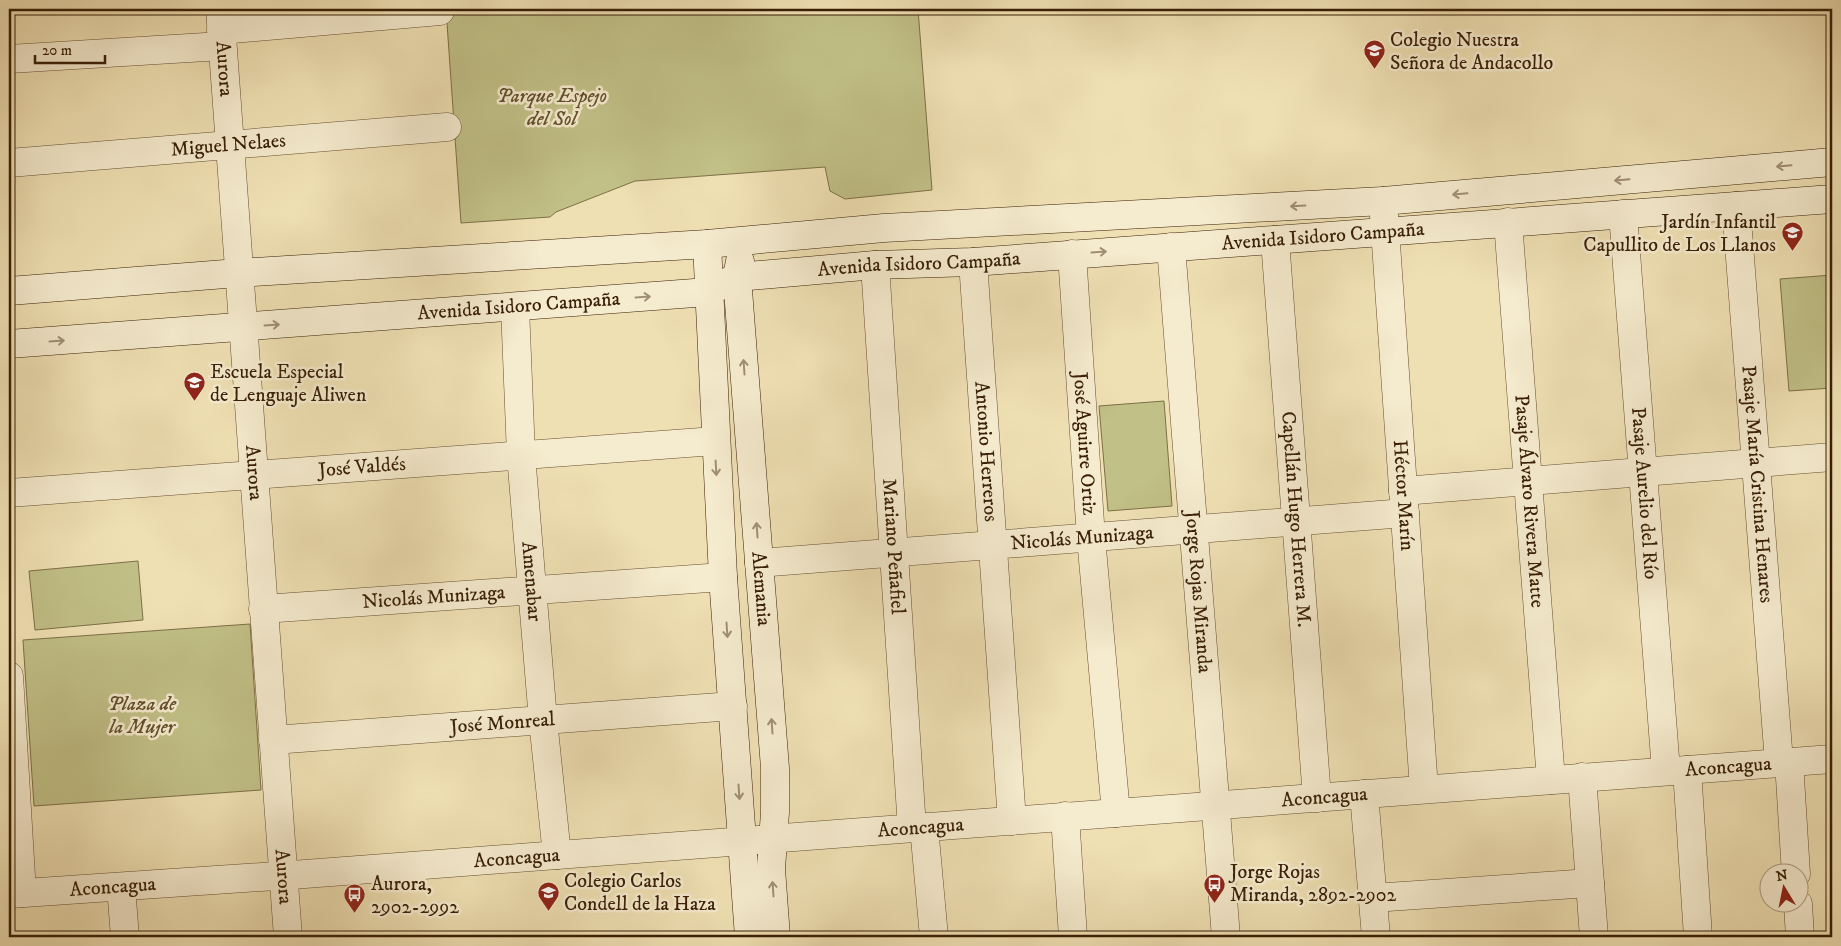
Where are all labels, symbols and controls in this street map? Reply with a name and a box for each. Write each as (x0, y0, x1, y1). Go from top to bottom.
place label: Colegio Nuestra Señora de Andacollo (1390, 28, 1553, 76)
scale bar (35, 32, 105, 64)
school or university icon: Colegio Nuestra Señora de Andacollo (1362, 39, 1386, 70)
street label: Aurora (210, 40, 239, 98)
text: 20 m (42, 41, 72, 60)
park label: Parque Espejo del Sol (497, 84, 607, 132)
street label: Miguel Nelaes (170, 128, 287, 162)
one-way arrow (1776, 161, 1792, 171)
one-way arrow (1614, 175, 1630, 184)
one-way arrow (1452, 189, 1468, 199)
one-way arrow (1290, 201, 1306, 210)
place label: Jardín Infantil Capullito de Los Llanos (1583, 210, 1776, 258)
street label: Avenida Isidoro Campaña (1221, 216, 1426, 256)
school or university icon: Jardín Infantil Capullito de Los Llanos (1780, 221, 1804, 252)
street label: Avenida Isidoro Campaña (816, 246, 1022, 282)
one-way arrow (1090, 247, 1106, 256)
street label: Avenida Isidoro Campaña (416, 286, 621, 326)
one-way arrow (635, 292, 651, 301)
one-way arrow (264, 321, 280, 330)
one-way arrow (49, 336, 65, 345)
place label: Escuela Especial de Lenguaje Aliwen (210, 360, 367, 408)
one-way arrow (740, 360, 749, 376)
street label: Pasaje María Cristina Henares (1736, 364, 1779, 604)
street label: José Aguirre Ortiz (1067, 369, 1102, 516)
school or university icon: Escuela Especial de Lenguaje Aliwen (182, 371, 206, 402)
street label: Antonio Herreros (969, 380, 1004, 523)
street label: Pasaje Álvaro Rivera Matte (1509, 394, 1550, 609)
street label: Pasaje Aurelio del Río (1625, 406, 1664, 580)
street label: Capellán Hugo Herrera M. (1275, 410, 1317, 628)
street label: Héctor Marín (1387, 439, 1420, 552)
street label: Aurora (239, 444, 269, 502)
street label: José Valdés (316, 451, 407, 483)
one-way arrow (712, 460, 721, 476)
street label: Mariano Peñafiel (877, 477, 910, 615)
street label: Jorge Rojas Miranda (1179, 508, 1217, 674)
street label: Nicolás Munizaga (1010, 520, 1155, 556)
one-way arrow (752, 522, 761, 538)
street label: Amenabar (516, 540, 547, 623)
street label: Alemania (746, 551, 777, 627)
street label: Nicolás Munizaga (361, 580, 507, 615)
one-way arrow (722, 622, 732, 638)
park label: Plaza de la Mujer (108, 692, 177, 740)
street label: José Monreal (447, 707, 556, 740)
one-way arrow (767, 719, 776, 735)
street label: Aconcagua (1684, 751, 1773, 783)
street label: Aconcagua (1280, 781, 1369, 813)
one-way arrow (735, 784, 744, 800)
street label: Aconcagua (876, 812, 965, 843)
street label: Aconcagua (473, 842, 561, 874)
street label: Aurora (269, 848, 298, 906)
place label: Jorge Rojas Miranda, 2892-2902 (1228, 860, 1396, 908)
north arrow (1758, 864, 1808, 914)
text: N (1775, 866, 1790, 886)
place label: Colegio Carlos Condell de la Haza (564, 869, 716, 917)
street label: Aconcagua (69, 872, 157, 902)
place label: Aurora, 2902-2992 (371, 872, 459, 920)
bus stop icon: Jorge Rojas Miranda, 2892-2902 (1202, 872, 1226, 903)
school or university icon: Colegio Carlos Condell de la Haza (536, 881, 560, 912)
one-way arrow (768, 881, 777, 897)
bus stop icon: Aurora, 2902-2992 (343, 883, 367, 914)

